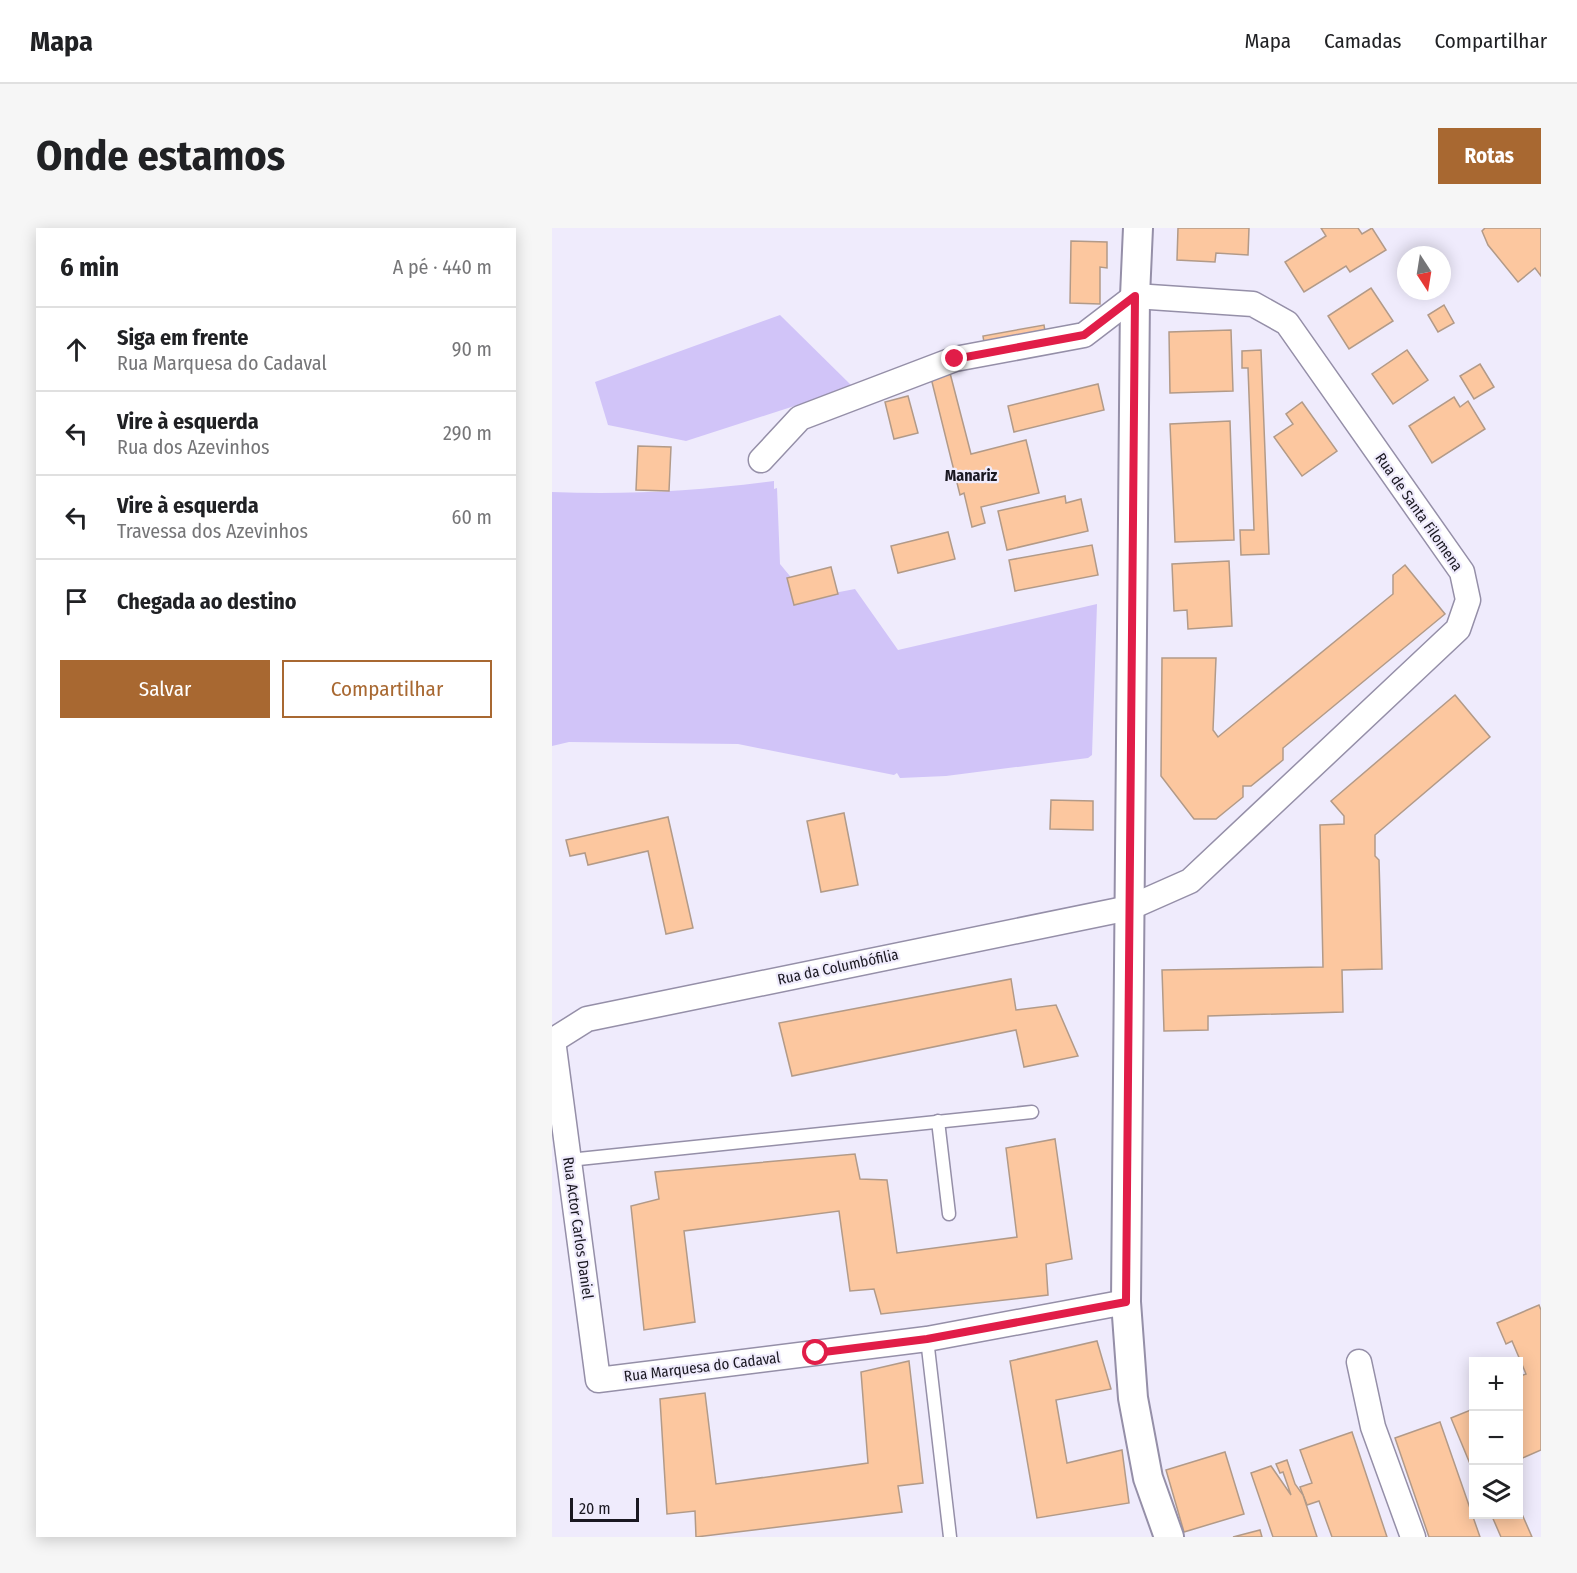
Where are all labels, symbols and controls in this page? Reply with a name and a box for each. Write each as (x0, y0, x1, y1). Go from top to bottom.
text: Mapa (30, 25, 93, 58)
text: Mapa (1245, 28, 1291, 54)
text: Camadas (1324, 28, 1402, 54)
text: Compartilhar (1435, 28, 1547, 54)
button: Rotas (1438, 128, 1541, 184)
text: Onde estamos (36, 131, 285, 181)
north arrow (1397, 246, 1451, 300)
text: 6 min (60, 252, 119, 283)
text: A pé · 440 m (393, 255, 492, 279)
text: Siga em frente (117, 324, 248, 351)
icon: ahead (60, 333, 93, 366)
text: 90 m (452, 337, 492, 361)
route end (941, 345, 967, 371)
text: Rua Marquesa do Cadaval (117, 351, 327, 375)
text: Vire à esquerda (117, 408, 259, 435)
icon: left (60, 417, 93, 450)
text: 290 m (443, 421, 492, 445)
text: Rua dos Azevinhos (117, 435, 270, 459)
street label: Rua de Santa Filomena (1371, 449, 1467, 575)
district label: Manariz (945, 466, 998, 485)
text: Vire à esquerda (117, 492, 259, 519)
icon: left (60, 501, 93, 534)
text: 60 m (452, 505, 492, 529)
text: Travessa dos Azevinhos (117, 519, 308, 543)
icon: arrive (60, 585, 93, 618)
text: Chegada ao destino (117, 588, 297, 615)
button: Salvar (60, 660, 270, 718)
button: Compartilhar (282, 660, 492, 718)
street label: Rua da Columbófilia (776, 945, 900, 989)
street label: Rua Actor Carlos Daniel (559, 1156, 597, 1300)
route start (802, 1339, 828, 1365)
street label: Rua Marquesa do Cadaval (623, 1348, 781, 1386)
map controls (1469, 1357, 1523, 1519)
button: + (1469, 1357, 1523, 1411)
button: − (1469, 1411, 1523, 1465)
button: layers (1469, 1465, 1523, 1519)
scale bar (570, 1495, 639, 1522)
text: 20 m (579, 1499, 610, 1518)

